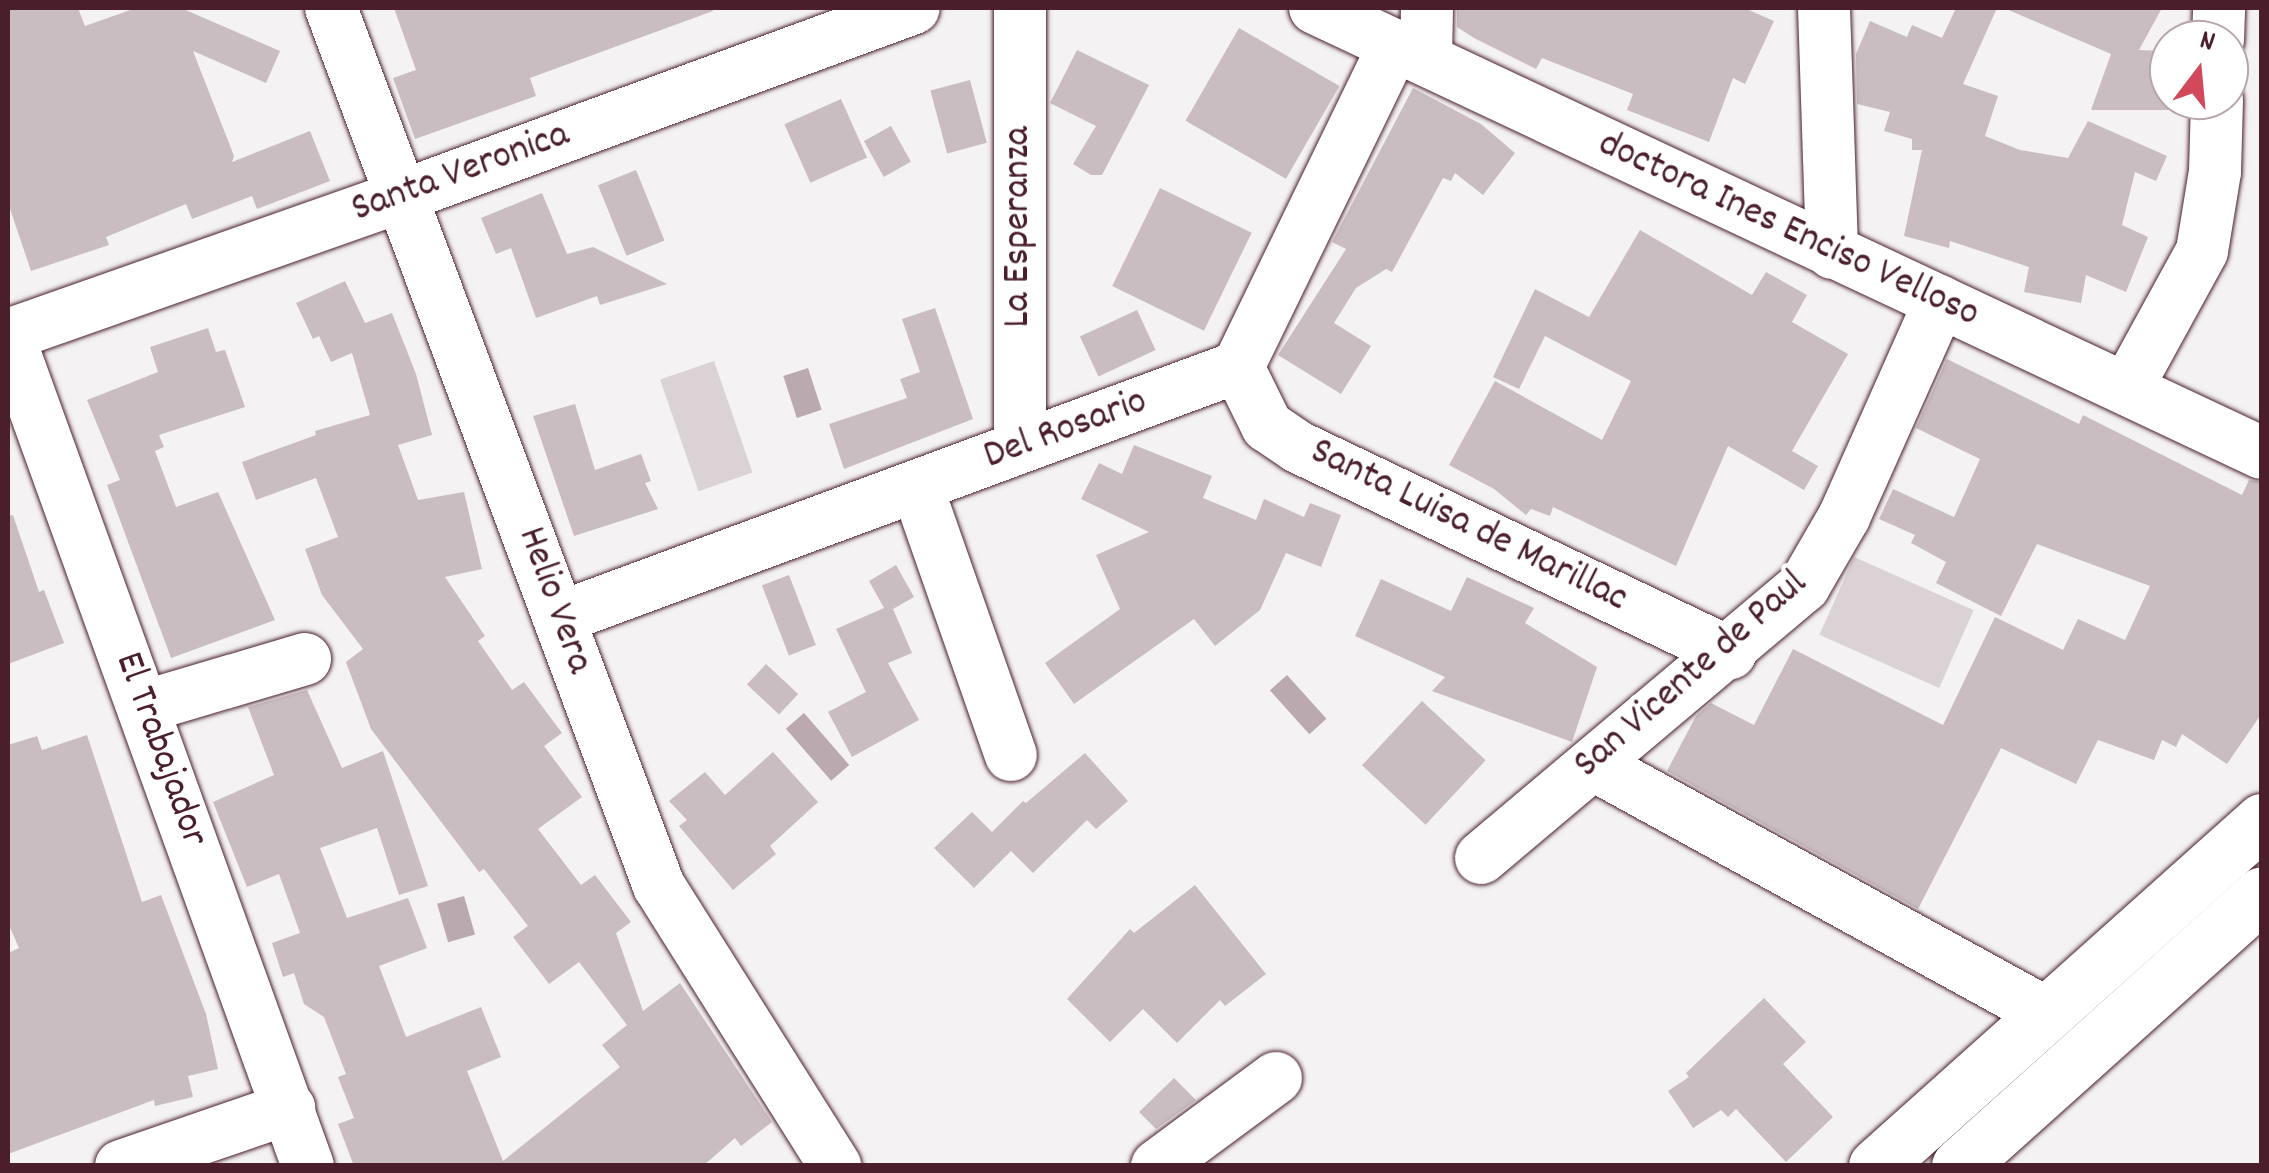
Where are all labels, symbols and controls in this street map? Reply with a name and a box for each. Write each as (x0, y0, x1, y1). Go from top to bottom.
north arrow (2149, 20, 2249, 120)
text: N (2195, 22, 2219, 64)
street label: Santa Veronica (346, 113, 576, 235)
street label: doctora Ines Enciso Velloso (1590, 122, 1986, 340)
street label: La Esperanza (996, 126, 1044, 328)
street label: Del Rosario (978, 379, 1154, 483)
street label: Santa Luisa de Marillac (1302, 429, 1634, 625)
street label: Helio Vera (504, 521, 602, 681)
street label: San Vicente de Paul (1566, 562, 1818, 790)
street label: El Trabajador (102, 646, 216, 854)

